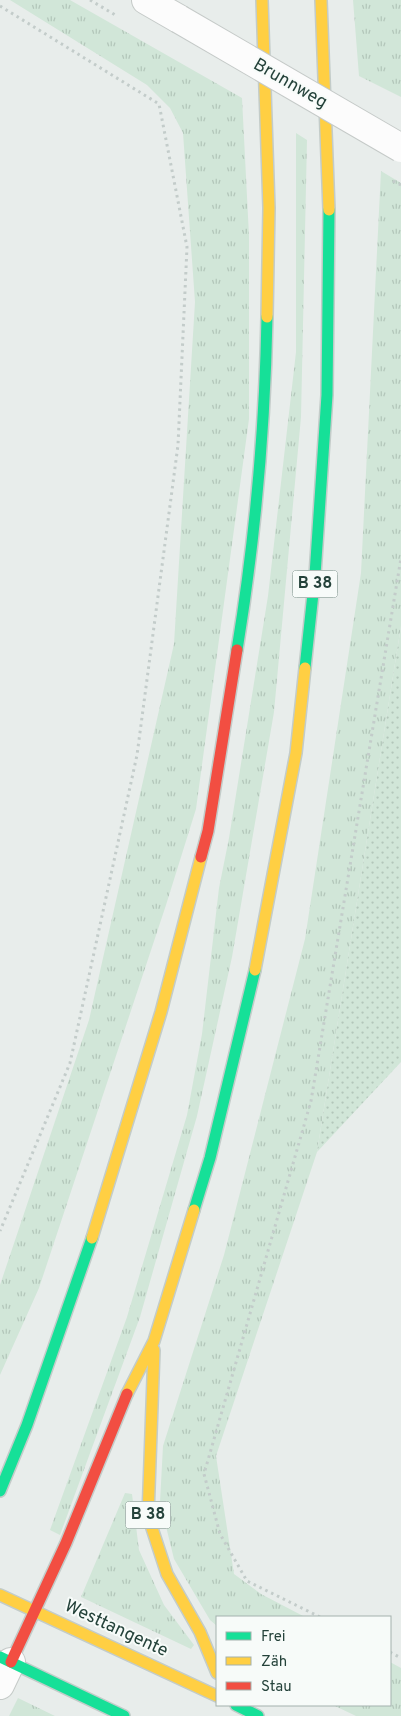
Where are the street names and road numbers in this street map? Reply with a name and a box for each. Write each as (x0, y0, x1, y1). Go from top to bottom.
street label: Brunnweg (249, 54, 331, 114)
road number: B 38 (292, 570, 338, 598)
road number: B 38 (126, 1502, 170, 1528)
street label: Westtangente (60, 1595, 172, 1663)

